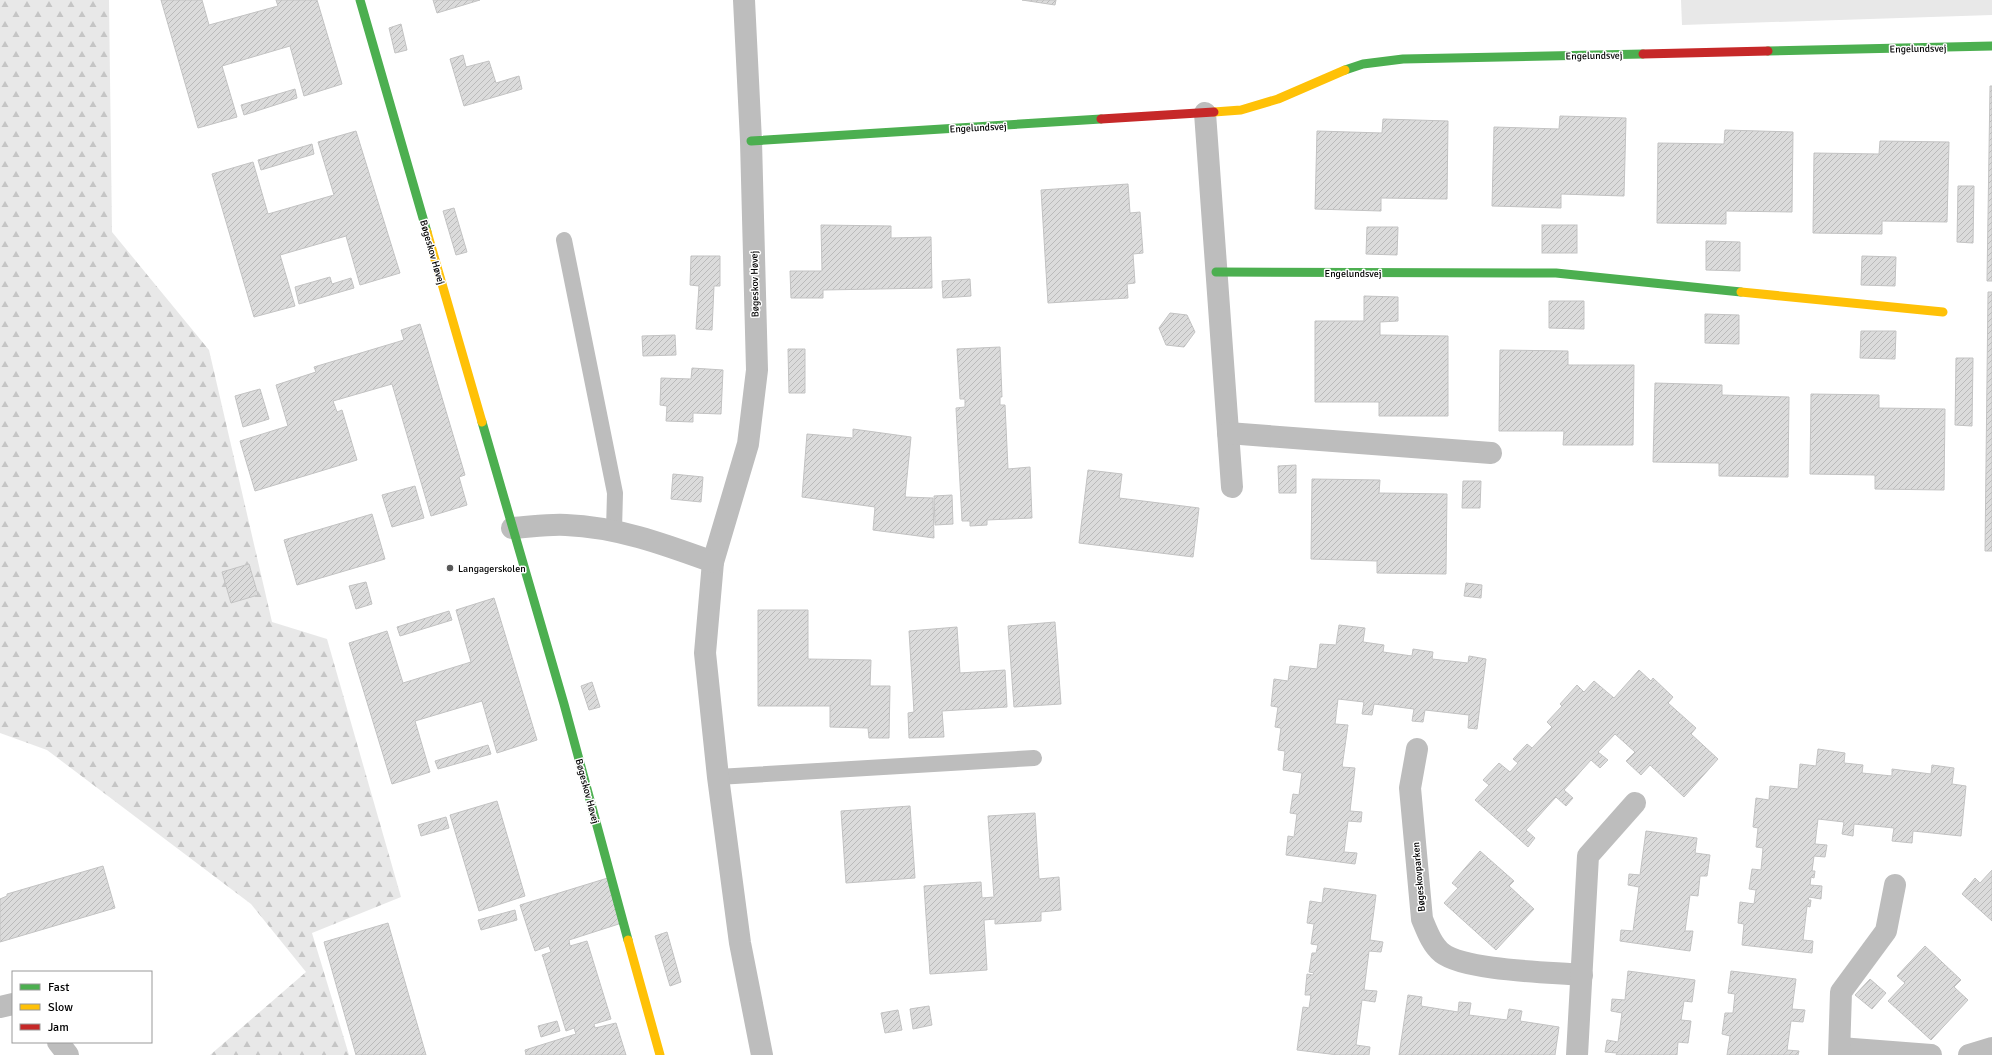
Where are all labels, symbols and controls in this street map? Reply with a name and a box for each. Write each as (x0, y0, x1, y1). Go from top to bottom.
street label: Engelundsvej (1889, 42, 1947, 55)
street label: Engelundsvej (1565, 49, 1623, 62)
street label: Engelundsvej (949, 121, 1007, 135)
street label: Bøgeskov Høvej (417, 219, 447, 286)
street label: Bøgeskov Høvej (748, 250, 762, 317)
street label: Engelundsvej (1324, 268, 1382, 280)
marker: Langagerskolen (445, 563, 455, 573)
place label: Langagerskolen (458, 563, 526, 575)
street label: Bøgeskov Høvej (573, 758, 602, 825)
street label: Bøgeskovparken (1410, 842, 1428, 912)
legend (12, 971, 152, 1043)
text: Fast (48, 980, 69, 995)
text: Slow (48, 1000, 73, 1015)
text: Jam (48, 1020, 69, 1035)

